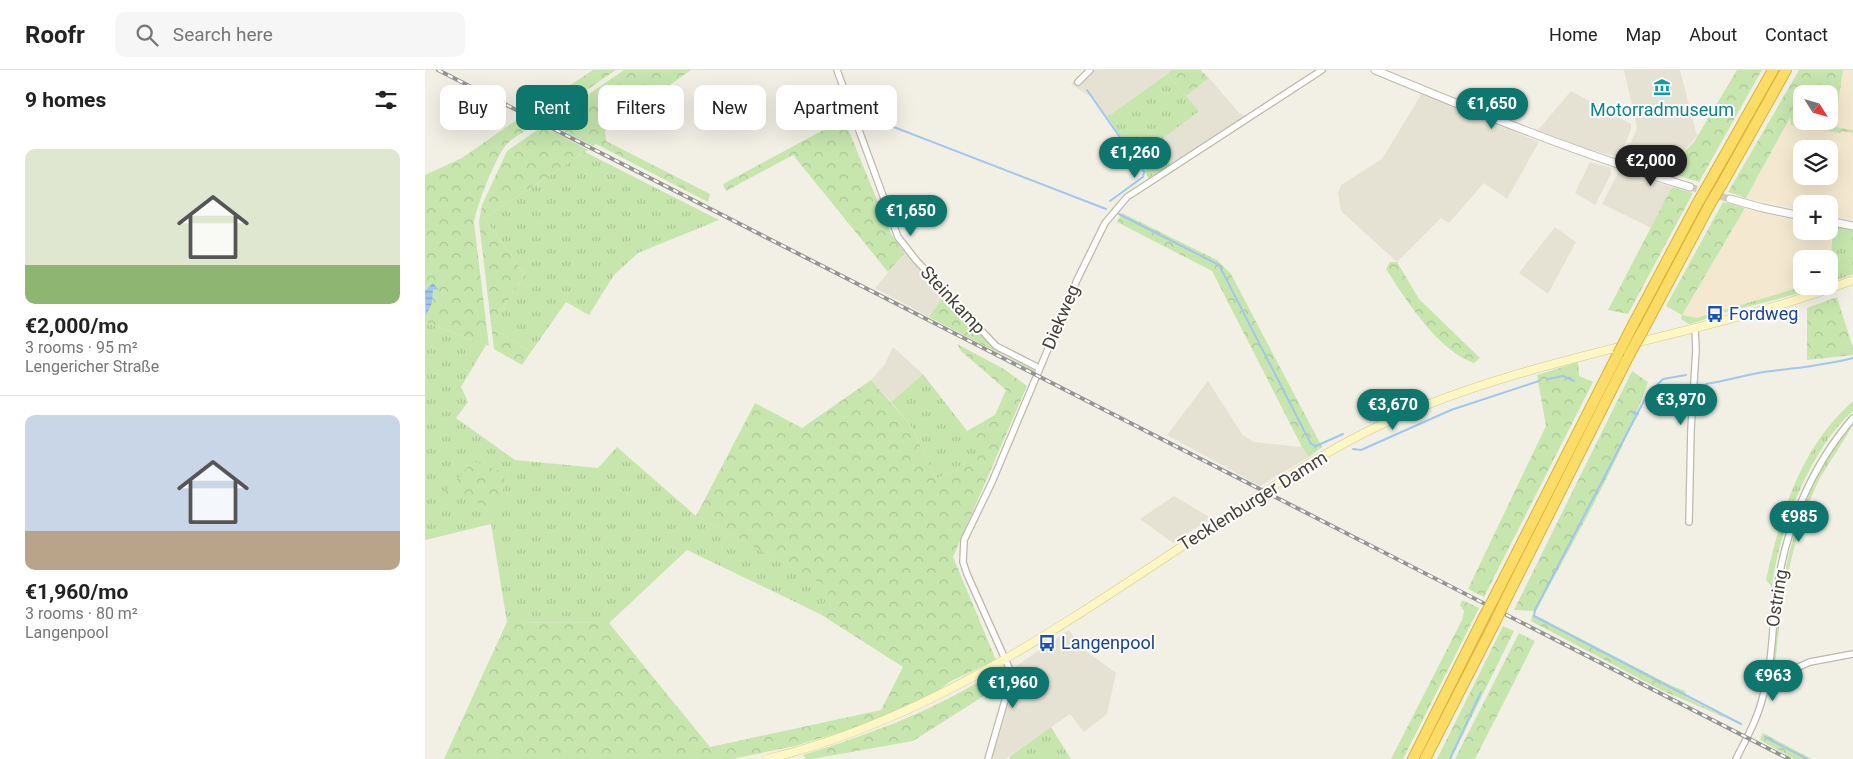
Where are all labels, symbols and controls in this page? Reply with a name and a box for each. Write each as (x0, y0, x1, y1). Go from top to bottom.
search box (115, 12, 465, 57)
text: Roofr (25, 21, 85, 49)
icon: search (133, 21, 161, 49)
text: Search here (173, 23, 273, 46)
text: Home (1549, 24, 1598, 45)
text: Map (1626, 24, 1661, 45)
text: About (1689, 24, 1737, 45)
text: Contact (1765, 24, 1828, 45)
museum icon: Motorradmuseum (1652, 77, 1672, 97)
chip: Buy (440, 85, 506, 130)
chip: Rent (516, 85, 588, 130)
chip: Filters (598, 85, 684, 130)
chip: New (694, 85, 766, 130)
chip: Apartment (776, 85, 897, 130)
north arrow (1793, 85, 1837, 130)
map controls (1793, 85, 1838, 295)
icon: filters (372, 86, 400, 114)
text: 9 homes (25, 88, 106, 112)
pin: €1,650 (1451, 88, 1533, 130)
text: €1,650 (1467, 94, 1517, 113)
place label: Motorradmuseum (1590, 99, 1734, 120)
pin: €1,260 (1094, 136, 1176, 179)
button: layers (1793, 140, 1838, 185)
text: €1,260 (1110, 143, 1160, 162)
pin: €2,000 (1610, 144, 1692, 187)
text: €2,000 (1626, 151, 1676, 170)
icon: home (168, 182, 258, 272)
pin: €1,650 (870, 194, 952, 237)
button: + (1793, 195, 1838, 240)
text: €1,650 (886, 201, 936, 220)
button: − (1793, 250, 1838, 295)
street label: Steinkamp (917, 261, 990, 338)
street label: Diekweg (1038, 281, 1083, 352)
place label: Fordweg (1729, 303, 1798, 324)
bus stop icon: Fordweg (1705, 304, 1725, 324)
text: €2,000/mo (25, 314, 128, 338)
text: 3 rooms · 95 m² (25, 338, 138, 357)
text: Lengericher Straße (25, 357, 159, 376)
pin: €3,970 (1640, 384, 1722, 426)
pin: €3,670 (1352, 388, 1434, 431)
text: €3,970 (1656, 390, 1706, 409)
text: €3,670 (1368, 395, 1418, 414)
street label: Tecklenburger Damm (1175, 446, 1331, 555)
icon: home (168, 447, 258, 537)
pin: €985 (1769, 500, 1829, 543)
text: €985 (1781, 507, 1817, 526)
street label: Ostring (1762, 568, 1791, 628)
text: €1,960/mo (25, 580, 128, 604)
text: 3 rooms · 80 m² (25, 604, 138, 623)
text: Langenpool (25, 623, 109, 642)
place label: Langenpool (1061, 632, 1155, 653)
bus stop icon: Langenpool (1037, 633, 1057, 653)
pin: €963 (1743, 660, 1803, 702)
pin: €1,960 (972, 666, 1054, 709)
text: €963 (1755, 666, 1791, 685)
text: €1,960 (988, 673, 1038, 692)

